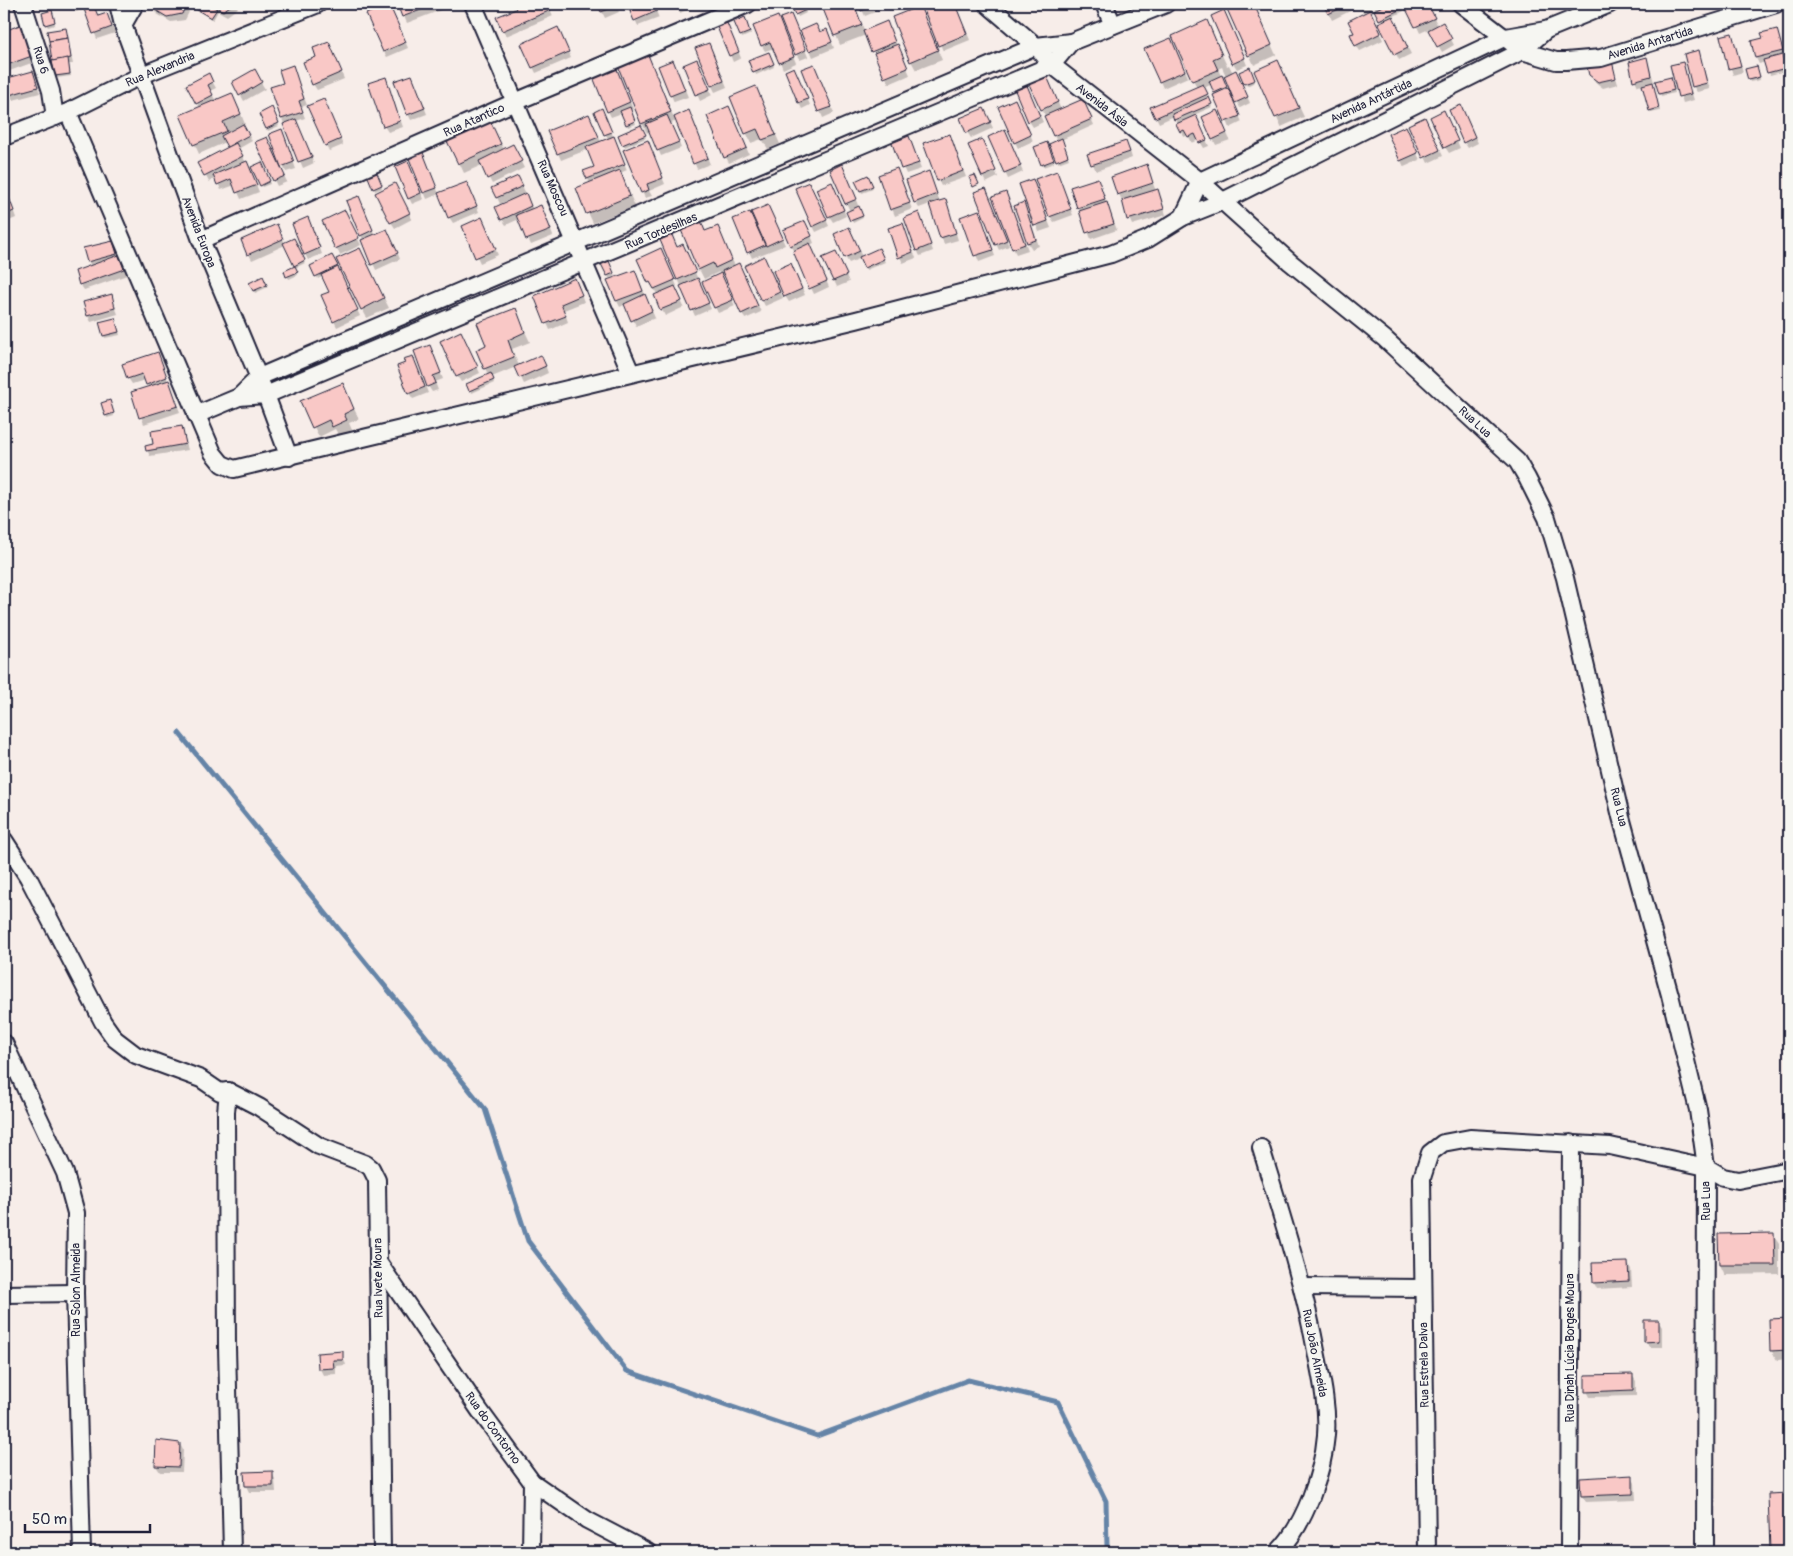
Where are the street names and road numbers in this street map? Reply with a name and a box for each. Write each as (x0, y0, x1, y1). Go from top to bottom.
street label: Avenida Antartida (1606, 23, 1695, 64)
street label: Rua 6 (29, 44, 52, 76)
street label: Rua Alexandria (123, 48, 197, 91)
street label: Avenida Antártida (1328, 76, 1415, 127)
street label: Avenida Ásia (1073, 80, 1132, 131)
street label: Rua Atantico (441, 100, 508, 141)
street label: Rua Moscou (533, 158, 572, 219)
street label: Avenida Europa (178, 194, 219, 270)
street label: Rua Tordesilhas (623, 209, 700, 253)
street label: Rua Lua (1455, 403, 1495, 442)
street label: Rua Lua (1606, 786, 1631, 829)
street label: Rua Lua (1699, 1181, 1714, 1221)
street label: Rua Ivete Moura (370, 1237, 387, 1318)
street label: Rua Solon Almeida (69, 1243, 84, 1337)
street label: Rua Dinah Lúcia Borges Moura (1563, 1273, 1578, 1423)
street label: Rua João Almeida (1299, 1308, 1330, 1399)
street label: Rua Estrela Dalva (1416, 1322, 1433, 1408)
street label: Rua do Contorno (461, 1389, 524, 1468)

